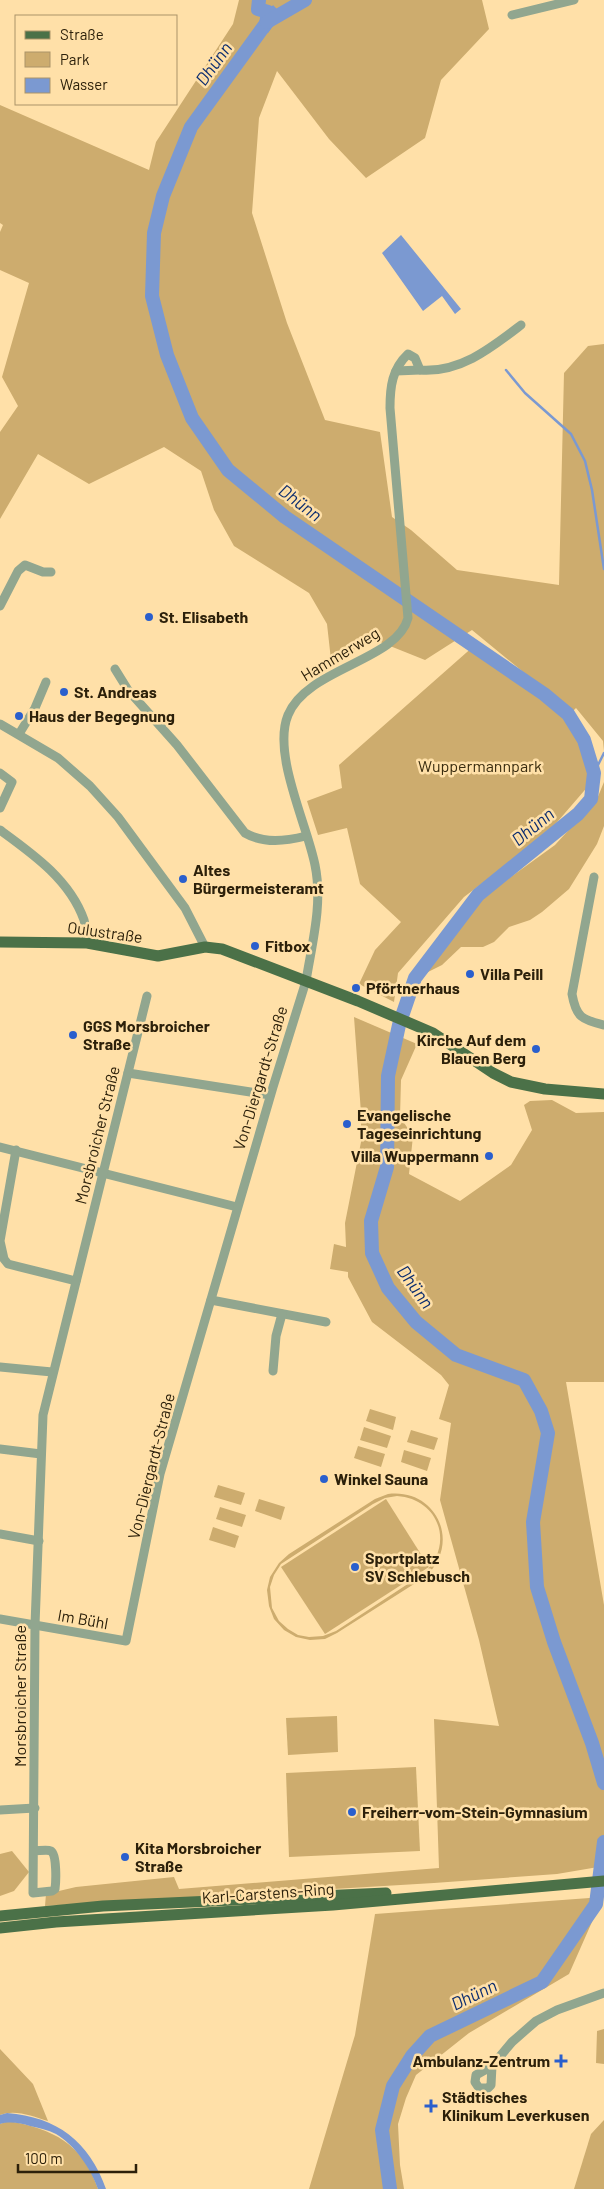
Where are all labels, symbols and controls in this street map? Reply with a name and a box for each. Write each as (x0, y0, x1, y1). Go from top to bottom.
legend (15, 15, 178, 105)
text: Straße (60, 25, 104, 43)
water label: Dhünn (190, 37, 236, 89)
text: Park (60, 50, 90, 68)
text: Wasser (60, 75, 108, 93)
water label: Dhünn (275, 479, 327, 526)
place label: St. Elisabeth (159, 607, 248, 626)
marker: St. Elisabeth (143, 611, 155, 623)
street label: Hammerweg (297, 623, 382, 684)
place label: St. Andreas (74, 682, 157, 701)
marker: St. Andreas (58, 686, 70, 698)
place label: Haus der Begegnung (29, 706, 175, 725)
marker: Haus der Begegnung (13, 710, 25, 722)
park label: Wuppermannpark (418, 756, 542, 775)
water label: Dhünn (507, 802, 558, 850)
place label: Altes Bürgermeisteramt (193, 860, 324, 897)
marker: Altes Bürgermeisteramt (177, 873, 189, 885)
street label: Oulustraße (66, 917, 144, 946)
place label: Fitbox (265, 936, 311, 955)
marker: Fitbox (249, 940, 261, 952)
place label: Villa Peill (480, 964, 543, 983)
marker: Villa Peill (464, 968, 476, 980)
place label: Pförtnerhaus (366, 978, 460, 997)
marker: Pförtnerhaus (350, 982, 362, 994)
street label: Von-Diergardt-Straße (229, 1003, 291, 1152)
place label: GGS Morsbroicher Straße (83, 1016, 210, 1053)
marker: GGS Morsbroicher Straße (67, 1029, 79, 1041)
place label: Kirche Auf dem Blauen Berg (417, 1030, 526, 1067)
marker: Kirche Auf dem Blauen Berg (530, 1043, 542, 1055)
street label: Morsbroicher Straße (70, 1064, 123, 1206)
place label: Evangelische Tageseinrichtung (357, 1105, 481, 1142)
marker: Evangelische Tageseinrichtung (341, 1118, 353, 1130)
place label: Villa Wuppermann (351, 1146, 479, 1165)
marker: Villa Wuppermann (483, 1150, 495, 1162)
water label: Dhünn (393, 1260, 439, 1312)
street label: Von-Diergardt-Straße (123, 1391, 178, 1541)
place label: Winkel Sauna (334, 1469, 428, 1488)
marker: Winkel Sauna (318, 1473, 330, 1485)
place label: Sportplatz SV Schlebusch (365, 1548, 470, 1585)
marker: Sportplatz SV Schlebusch (349, 1561, 361, 1573)
street label: Im Bühl (56, 1605, 110, 1632)
street label: Morsbroicher Straße (10, 1625, 29, 1767)
place label: Freiherr-vom-Stein-Gymnasium (362, 1802, 588, 1821)
marker: Freiherr-vom-Stein-Gymnasium (346, 1806, 358, 1818)
place label: Kita Morsbroicher Straße (135, 1838, 261, 1875)
marker: Kita Morsbroicher Straße (119, 1851, 131, 1863)
street label: Karl-Carstens-Ring (201, 1878, 335, 1907)
water label: Dhünn (447, 1974, 500, 2015)
place label: Ambulanz-Zentrum (412, 2051, 550, 2070)
marker: Ambulanz-Zentrum (554, 2054, 568, 2068)
place label: Städtisches Klinikum Leverkusen (442, 2087, 590, 2124)
marker: Städtisches Klinikum Leverkusen (424, 2099, 438, 2113)
scale bar (18, 2142, 135, 2174)
text: 100 m (25, 2149, 63, 2167)

